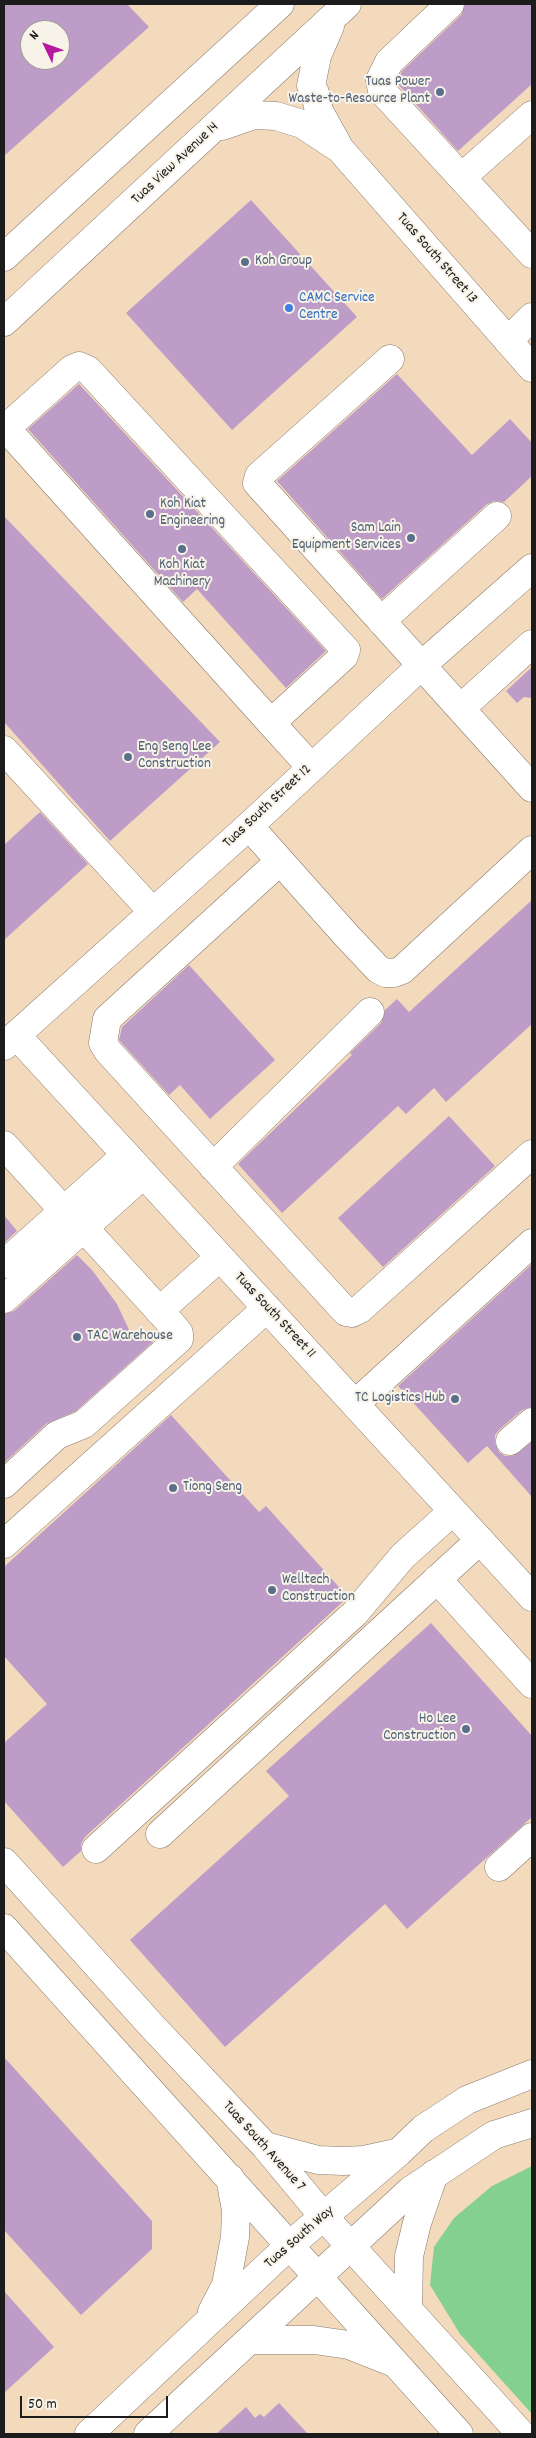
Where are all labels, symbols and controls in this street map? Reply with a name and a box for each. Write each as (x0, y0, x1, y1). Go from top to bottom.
north arrow (20, 20, 70, 70)
text: N (25, 26, 44, 45)
place label: Tuas Power Waste-to-Resource Plant (289, 74, 430, 109)
marker: Tuas Power Waste-to-Resource Plant (434, 86, 446, 98)
street label: Tuas View Avenue 14 (129, 119, 223, 209)
street label: Tuas South Street 13 (392, 210, 480, 308)
place label: Koh Group (255, 253, 312, 271)
marker: Koh Group (239, 256, 251, 268)
place label: CAMC Service Centre (299, 290, 375, 325)
marker: CAMC Service Centre (283, 302, 295, 314)
place label: Koh Kiat Engineering (160, 496, 225, 531)
marker: Koh Kiat Engineering (144, 508, 156, 520)
place label: Sam Lain Equipment Services (292, 520, 401, 555)
marker: Sam Lain Equipment Services (405, 532, 417, 544)
marker: Koh Kiat Machinery (176, 543, 188, 555)
place label: Koh Kiat Machinery (154, 557, 210, 592)
place label: Eng Seng Lee Construction (138, 739, 211, 774)
marker: Eng Seng Lee Construction (122, 751, 134, 763)
street label: Tuas South Street 12 (220, 761, 316, 853)
street label: Tuas South Street 11 (229, 1269, 319, 1363)
place label: TAC Warehouse (87, 1328, 173, 1346)
marker: TAC Warehouse (71, 1331, 83, 1343)
place label: TC Logistics Hub (355, 1390, 445, 1408)
marker: TC Logistics Hub (449, 1393, 461, 1405)
place label: Tiong Seng (183, 1479, 242, 1497)
marker: Tiong Seng (167, 1482, 179, 1494)
place label: Welltech Construction (282, 1572, 355, 1607)
marker: Welltech Construction (266, 1584, 278, 1596)
place label: Ho Lee Construction (383, 1711, 456, 1746)
marker: Ho Lee Construction (460, 1723, 472, 1735)
street label: Tuas South Avenue 7 (218, 2098, 308, 2196)
street label: Tuas South Way (261, 2203, 339, 2273)
scale bar (22, 2386, 170, 2418)
text: 50 m (28, 2394, 57, 2416)

